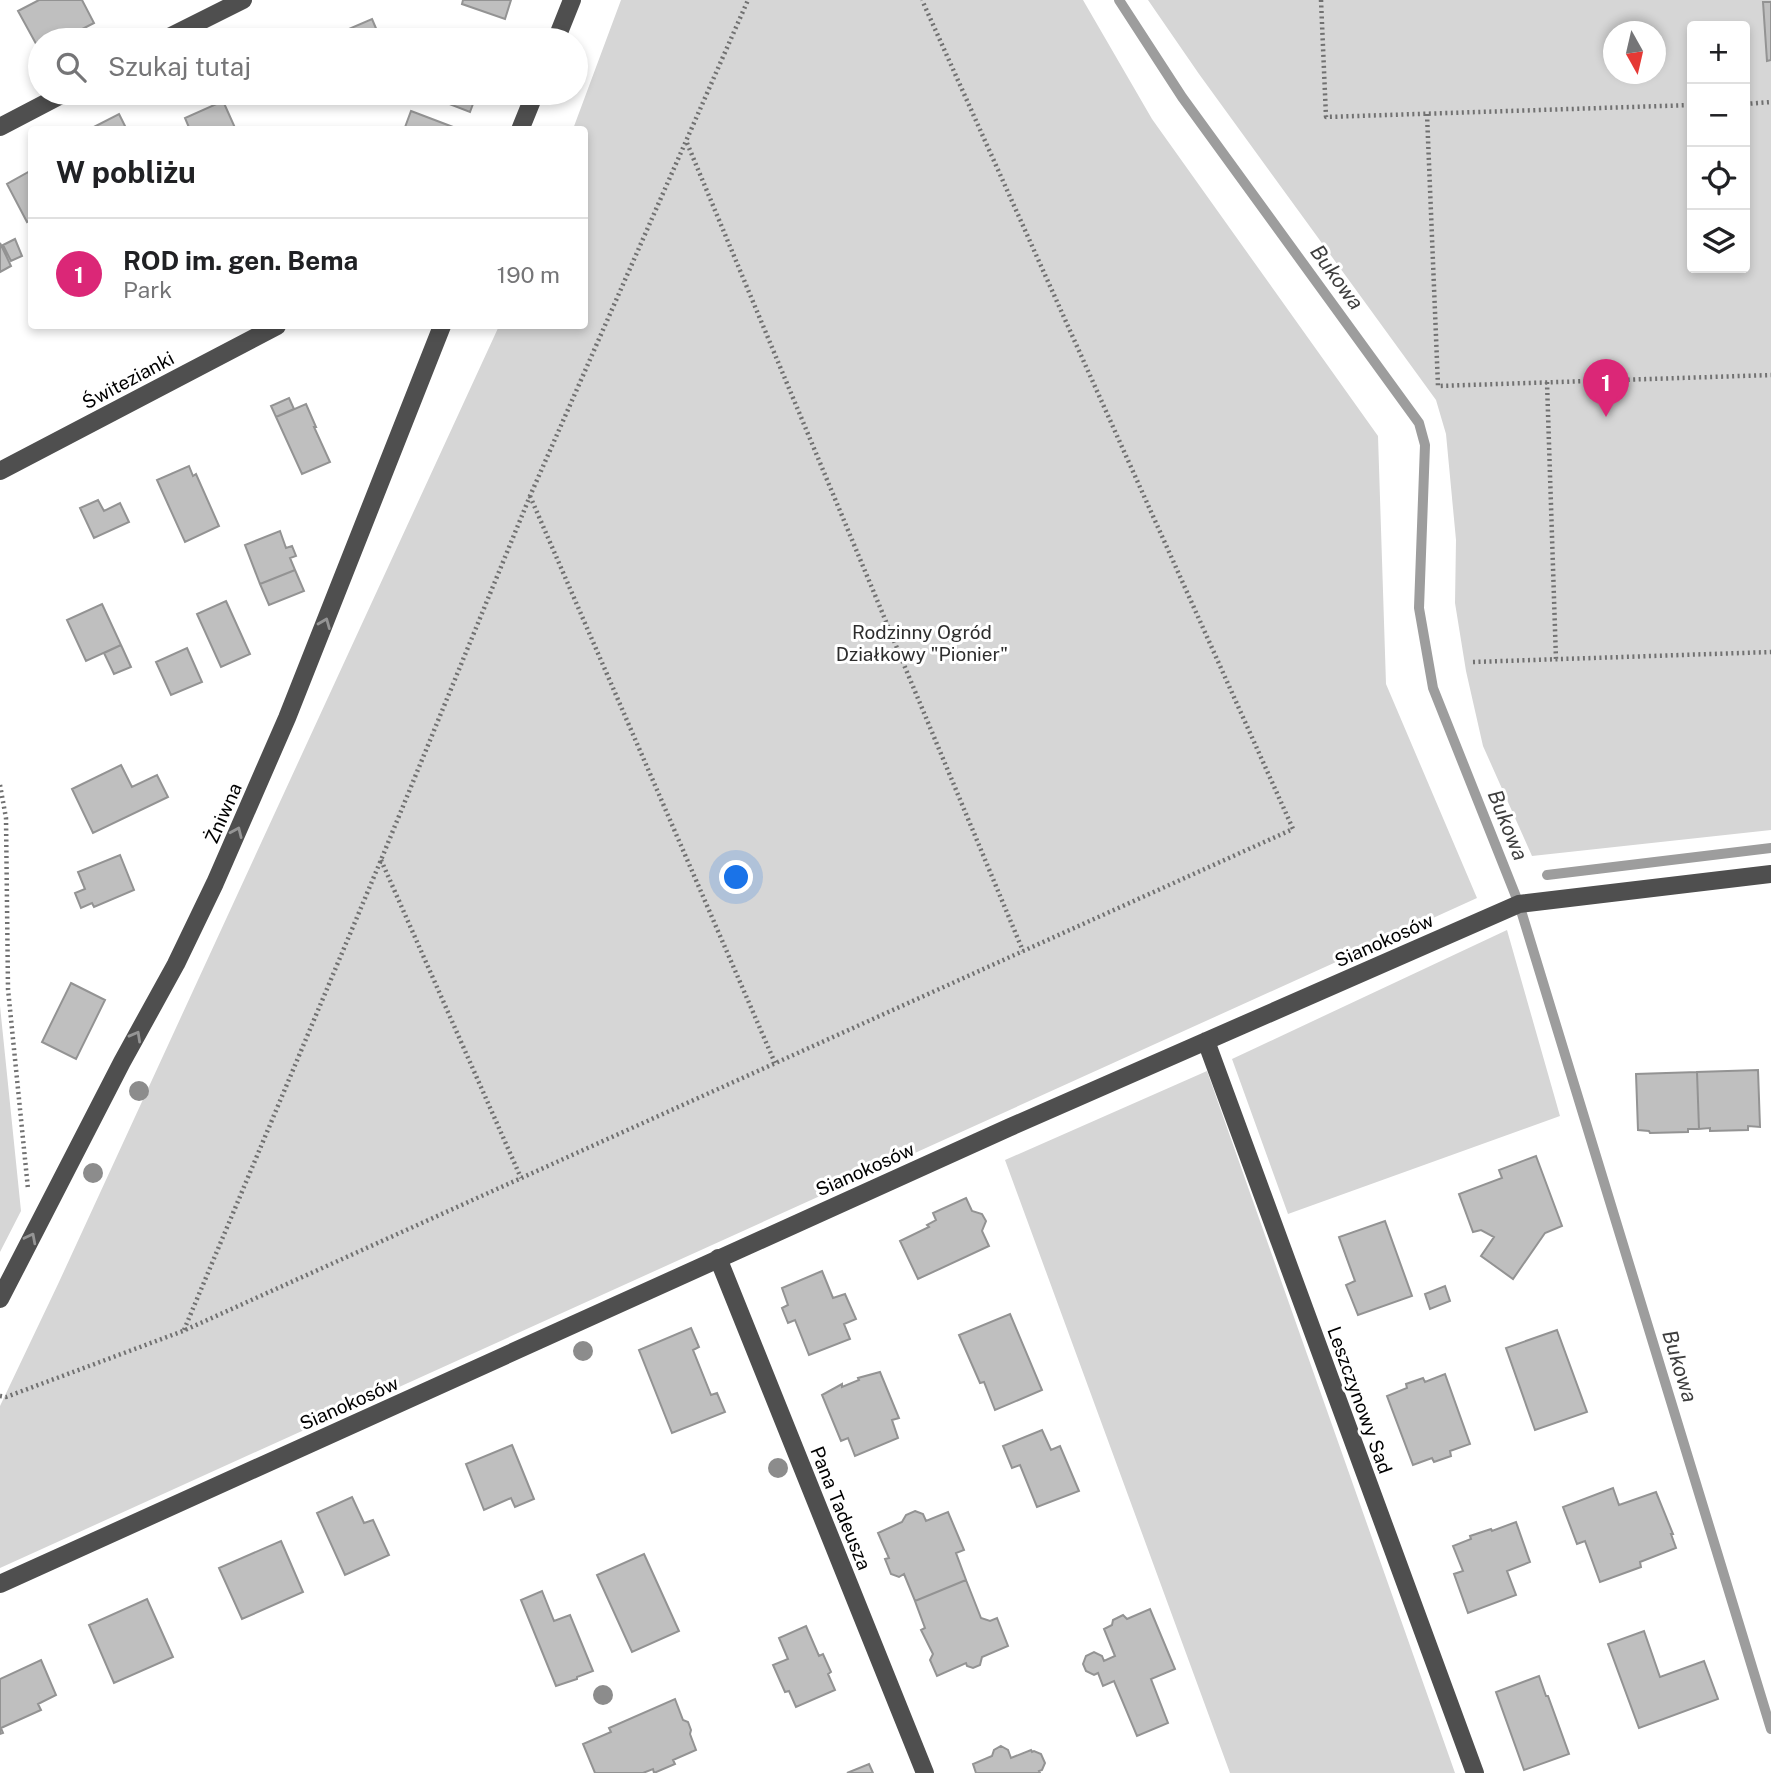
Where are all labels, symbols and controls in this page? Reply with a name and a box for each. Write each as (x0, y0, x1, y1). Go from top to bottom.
north arrow (1603, 21, 1666, 84)
map controls (1687, 21, 1750, 273)
button: + (1687, 21, 1750, 84)
search box (28, 28, 588, 105)
icon: search (52, 48, 90, 86)
text: Szukaj tutaj (108, 51, 251, 82)
button: − (1687, 84, 1750, 147)
button: locate (1687, 147, 1750, 210)
text: W pobliżu (56, 154, 196, 190)
button: layers (1687, 210, 1750, 273)
water label: Bukowa (1305, 240, 1369, 314)
text: ROD im. gen. Bema (123, 245, 358, 276)
text: 1 (74, 261, 84, 288)
text: 190 m (497, 261, 560, 288)
text: Park (123, 276, 172, 303)
street label: Świtezianki (78, 347, 178, 413)
pin: 1 (1583, 359, 1629, 417)
one-way arrow (317, 617, 331, 629)
park label: Rodzinny Ogród Działkowy "Pionier" (836, 621, 1008, 665)
street label: Żniwna (200, 779, 246, 847)
water label: Bukowa (1483, 786, 1533, 864)
one-way arrow (229, 827, 243, 840)
your location (719, 860, 753, 894)
street label: Sianokosów (1331, 908, 1437, 972)
one-way arrow (128, 1031, 141, 1043)
street label: Sianokosów (812, 1137, 918, 1201)
one-way arrow (23, 1233, 37, 1245)
street label: Leszczynowy Sad (1323, 1323, 1397, 1477)
water label: Bukowa (1657, 1327, 1703, 1405)
street label: Sianokosów (296, 1371, 402, 1435)
street label: Pana Tadeusza (806, 1443, 876, 1573)

